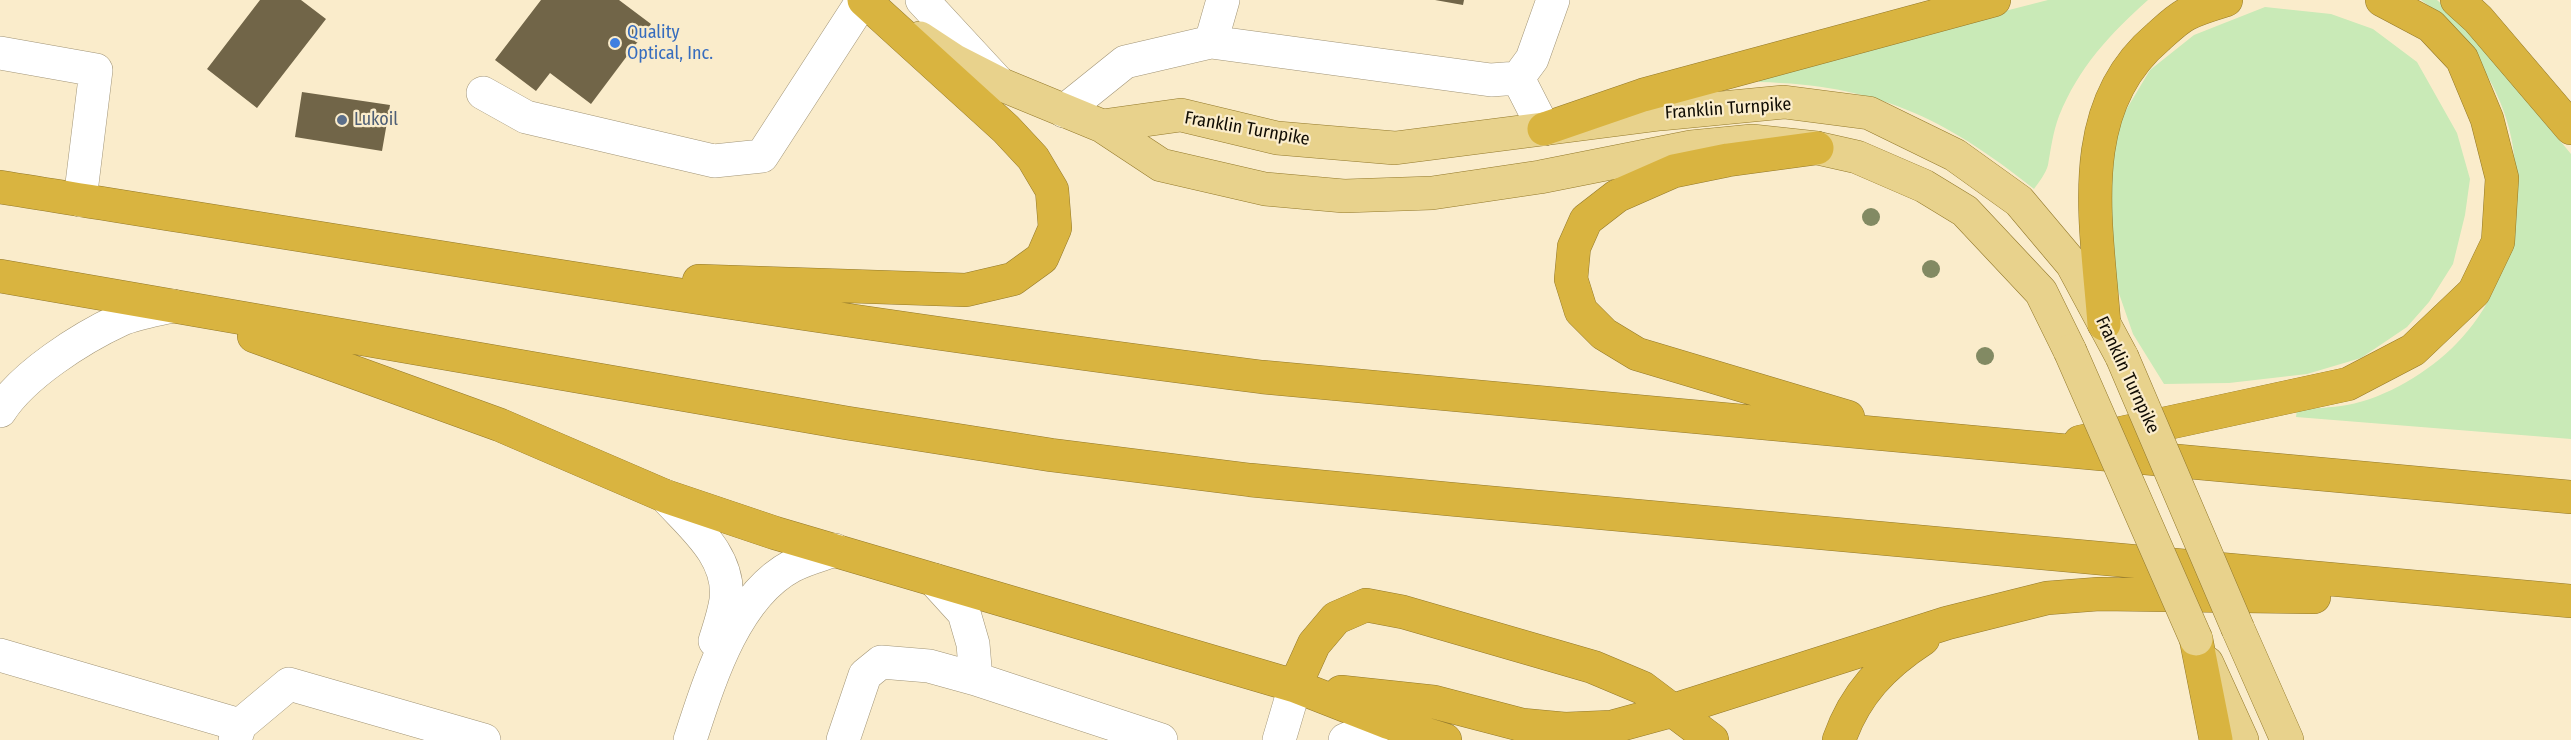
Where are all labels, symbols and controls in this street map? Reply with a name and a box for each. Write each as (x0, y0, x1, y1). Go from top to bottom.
place label: Quality Optical, Inc. (627, 22, 713, 64)
marker: Quality Optical, Inc. (608, 36, 622, 50)
street label: Franklin Turnpike (1664, 94, 1792, 124)
street label: Franklin Turnpike (1183, 107, 1311, 151)
place label: Lukoil (354, 109, 398, 131)
marker: Lukoil (335, 113, 349, 127)
street label: Franklin Turnpike (2090, 313, 2164, 437)

